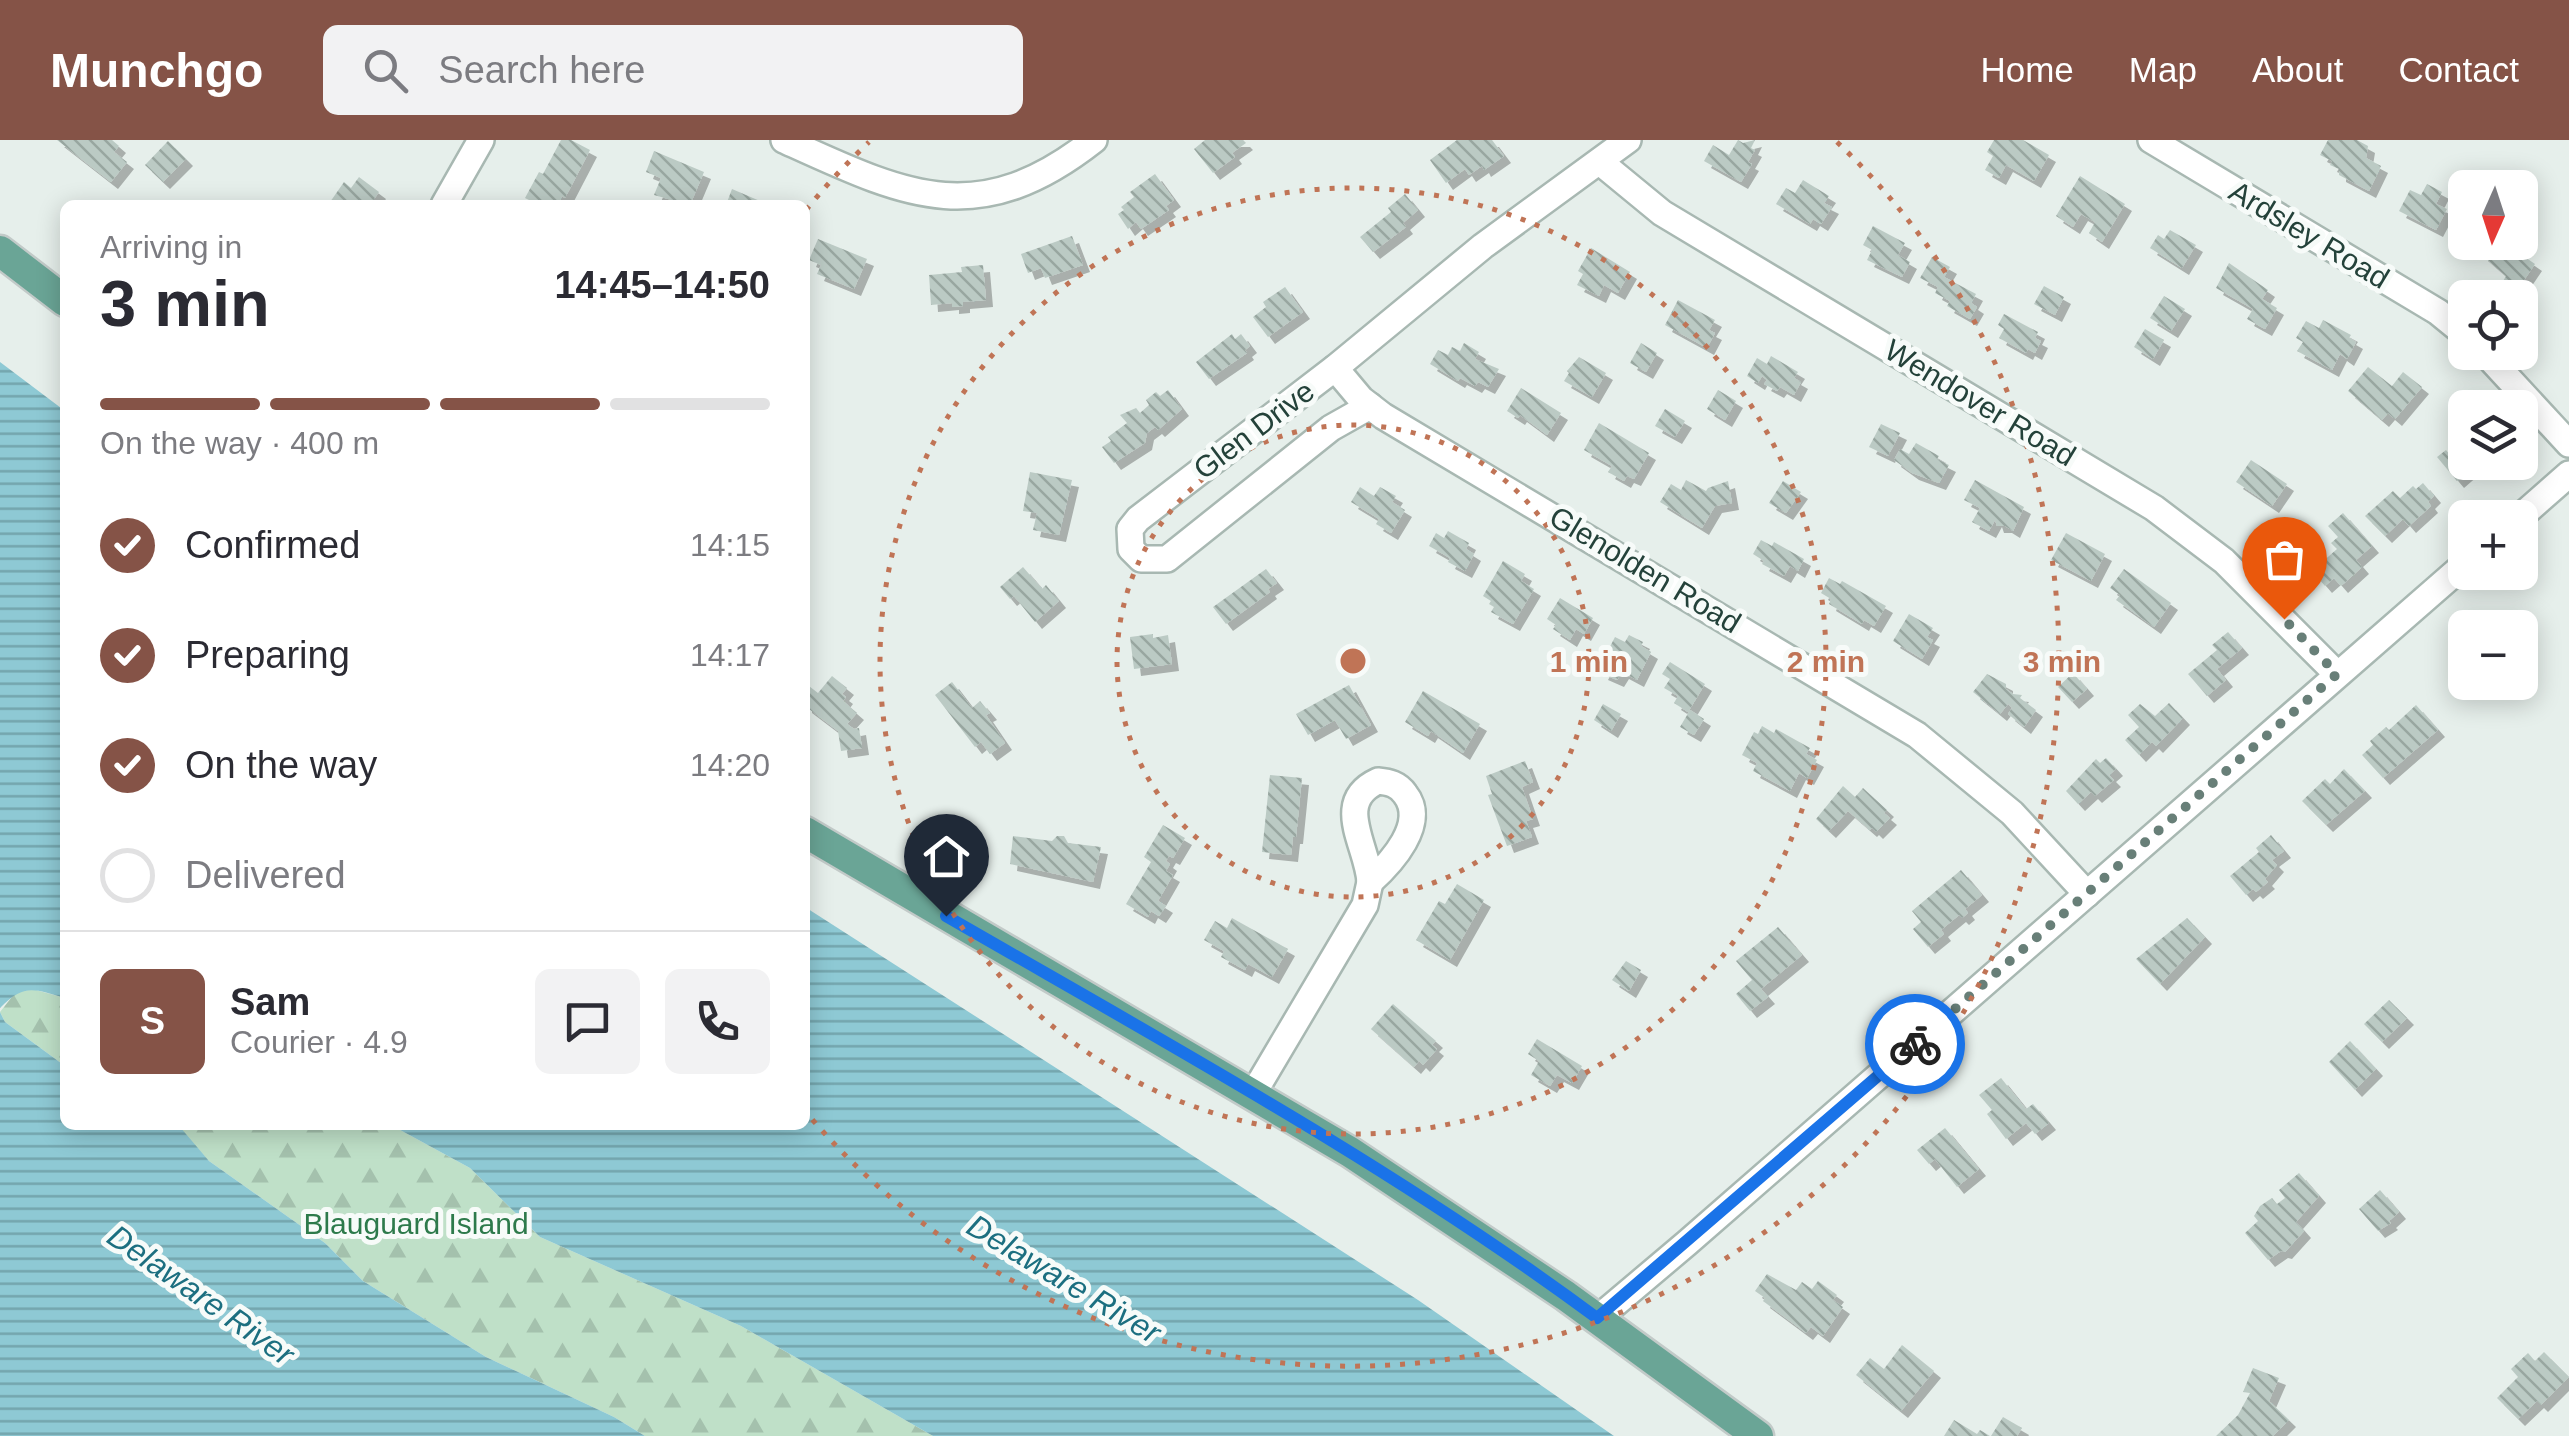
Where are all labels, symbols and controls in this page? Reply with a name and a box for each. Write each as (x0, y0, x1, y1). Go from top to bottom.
search box (323, 25, 1023, 115)
icon: search (358, 43, 413, 98)
text: Munchgo (50, 44, 263, 97)
text: Search here (438, 49, 645, 91)
text: Home (1980, 50, 2074, 89)
text: Map (2129, 50, 2197, 89)
text: About (2252, 50, 2343, 89)
text: Contact (2398, 50, 2519, 89)
north arrow (2448, 170, 2538, 260)
map controls (2448, 170, 2538, 700)
street label: Ardsley Road (2224, 174, 2395, 295)
text: Arriving in (100, 229, 242, 265)
text: 14:45–14:50 (554, 264, 770, 306)
text: 3 min (100, 267, 270, 340)
button: locate (2448, 280, 2538, 370)
street label: Wendover Road (1879, 333, 2081, 472)
street label: Glen Drive (1187, 374, 1320, 485)
button: layers (2448, 390, 2538, 480)
text: On the way · 400 m (100, 425, 379, 461)
street label: Glenolden Road (1544, 500, 1747, 640)
button: + (2448, 500, 2538, 590)
pin (2242, 517, 2327, 620)
icon: check (100, 518, 155, 573)
text: Confirmed (185, 524, 360, 566)
text: 14:15 (690, 527, 770, 563)
icon: bag (2257, 532, 2312, 587)
button: − (2448, 610, 2538, 700)
icon: check (100, 628, 155, 683)
text: Preparing (185, 634, 350, 676)
text: 14:17 (690, 637, 770, 673)
centre of rings (1335, 643, 1371, 679)
text: 1 min (1550, 645, 1628, 678)
text: 2 min (1787, 645, 1865, 678)
text: 3 min (2023, 645, 2101, 678)
icon: check (100, 738, 155, 793)
text: On the way (185, 744, 377, 786)
text: 14:20 (690, 747, 770, 783)
pin (904, 814, 989, 917)
icon: home (919, 829, 974, 884)
text: Delivered (185, 854, 346, 896)
button: chat (535, 969, 640, 1074)
button: phone (665, 969, 770, 1074)
text: Sam (230, 981, 310, 1023)
courier (1865, 994, 1965, 1094)
text: S (140, 1000, 165, 1042)
icon: bike (1888, 1017, 1943, 1072)
text: Courier · 4.9 (230, 1024, 408, 1060)
park label: Blauguard Island (303, 1207, 529, 1240)
water label: Delaware River (961, 1207, 1168, 1351)
water label: Delaware River (101, 1218, 302, 1373)

